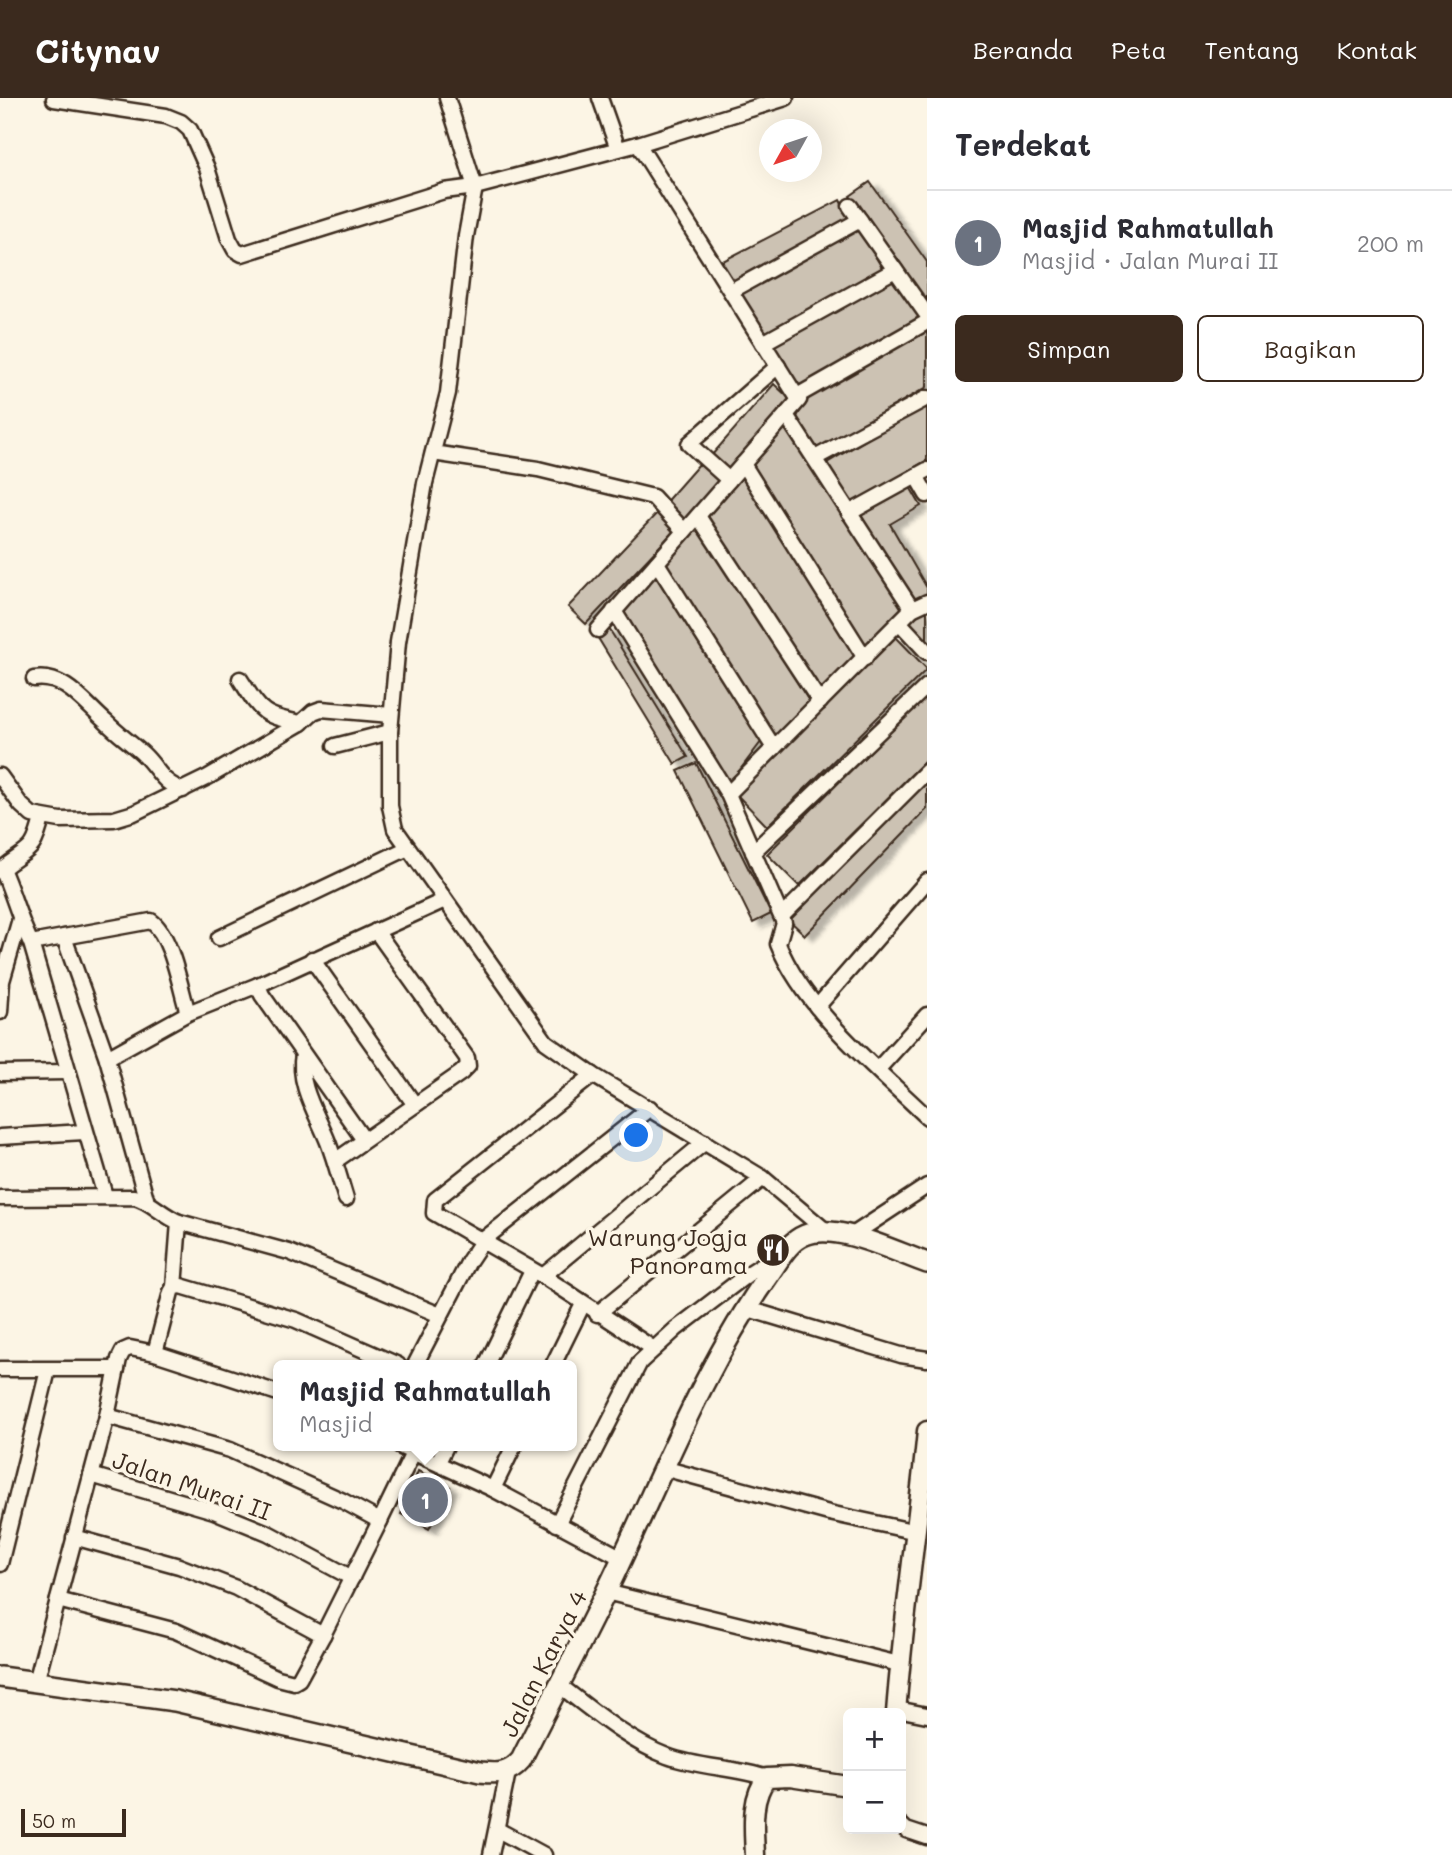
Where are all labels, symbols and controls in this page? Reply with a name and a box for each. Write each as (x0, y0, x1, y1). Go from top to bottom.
text: Citynav (35, 28, 160, 71)
text: Beranda (973, 34, 1073, 65)
text: Peta (1111, 34, 1166, 65)
text: Tentang (1204, 34, 1299, 65)
text: Kontak (1337, 34, 1417, 65)
north arrow (759, 119, 822, 182)
text: Terdekat (955, 124, 1091, 164)
text: Masjid Rahmatullah (1022, 211, 1274, 245)
text: 1 (973, 228, 983, 258)
text: 200 m (1357, 228, 1424, 258)
text: Masjid · Jalan Murai II (1022, 245, 1278, 275)
button: Simpan (955, 315, 1183, 382)
button: Bagikan (1197, 315, 1424, 382)
your location (619, 1118, 653, 1152)
place label: Warung Jogja Panorama (588, 1221, 748, 1280)
restaurant icon: Warung Jogja Panorama (754, 1231, 792, 1269)
popup (273, 1360, 577, 1451)
text: Masjid Rahmatullah (299, 1374, 551, 1408)
text: Masjid (299, 1408, 372, 1438)
street label: Jalan Murai II (109, 1443, 275, 1527)
pin: 1 (402, 1474, 448, 1526)
street label: Jalan Karya 4 (493, 1584, 593, 1742)
map controls (843, 1708, 906, 1834)
button: + (843, 1708, 906, 1771)
button: − (843, 1771, 906, 1834)
scale bar (21, 1806, 126, 1838)
text: 50 m (32, 1808, 76, 1833)

